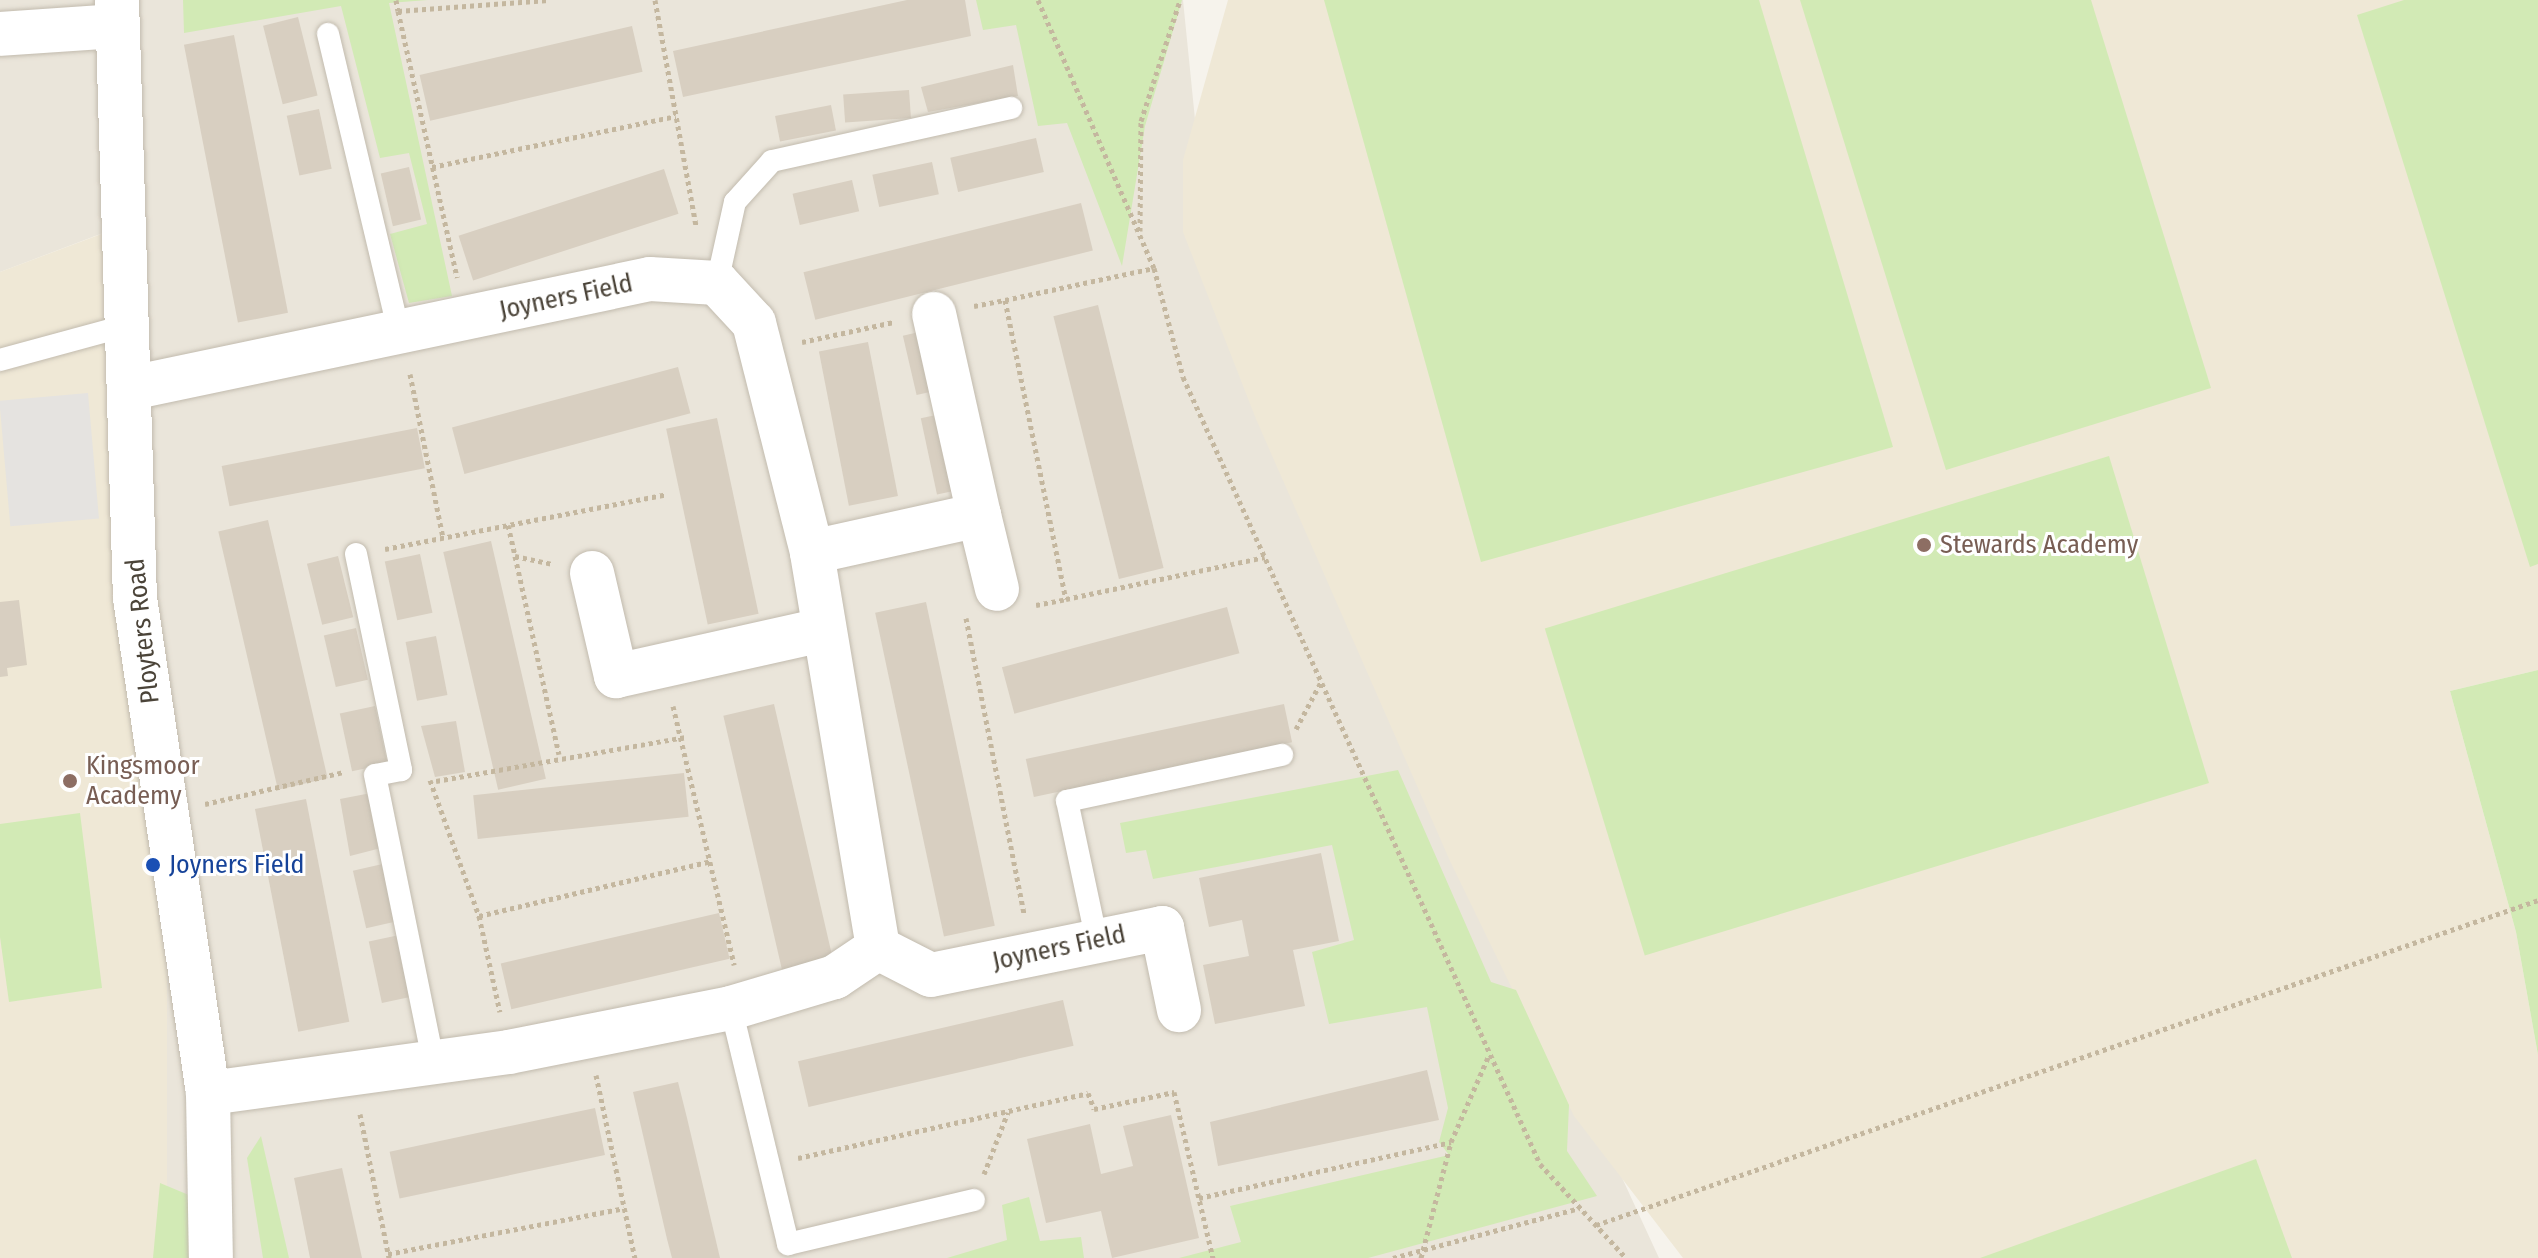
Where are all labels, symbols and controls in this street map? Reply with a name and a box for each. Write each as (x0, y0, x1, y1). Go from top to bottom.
street label: Joyners Field (497, 268, 635, 326)
place label: Stewards Academy (1940, 529, 2138, 561)
marker: Stewards Academy (1915, 536, 1933, 554)
street label: Ployters Road (120, 557, 166, 705)
place label: Kingsmoor Academy (86, 750, 200, 812)
marker: Kingsmoor Academy (61, 772, 79, 790)
place label: Joyners Field (169, 849, 304, 881)
marker: Joyners Field (144, 856, 162, 874)
street label: Joyners Field (990, 919, 1128, 977)

